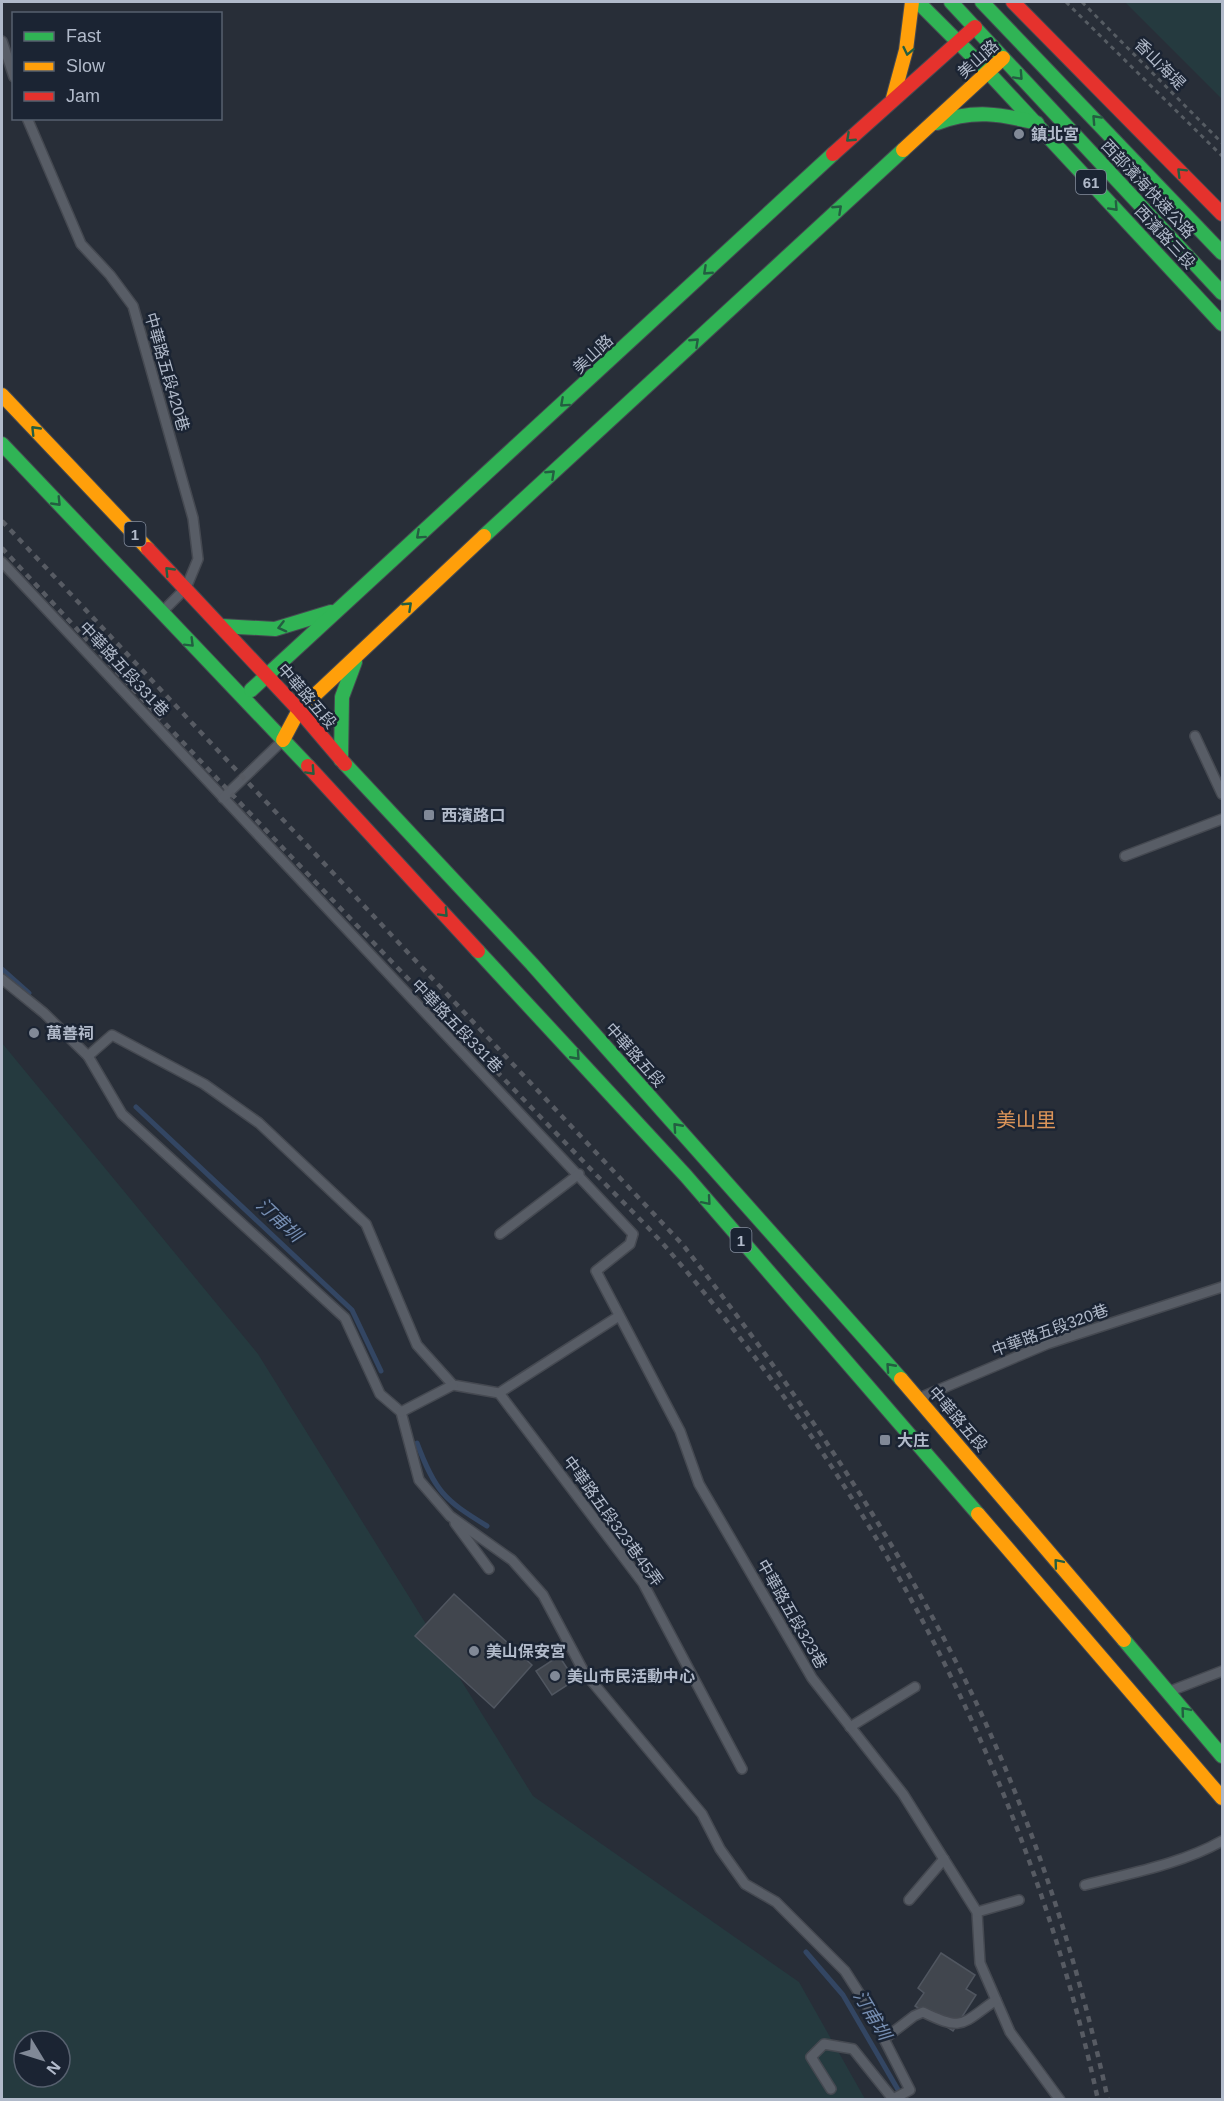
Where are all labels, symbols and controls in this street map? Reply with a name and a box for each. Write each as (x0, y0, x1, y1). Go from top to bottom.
legend (12, 12, 222, 120)
text: Fast (66, 26, 101, 46)
street label: 香山海堤 (1131, 35, 1189, 93)
street label: 美山路 (954, 37, 1002, 81)
one-way arrow (902, 46, 915, 56)
text: Slow (66, 56, 106, 76)
one-way arrow (1012, 69, 1023, 80)
text: Jam (66, 86, 100, 106)
one-way arrow (1092, 115, 1103, 126)
place label: 鎮北宮 (1031, 125, 1079, 143)
marker: 鎮北宮 (1012, 127, 1026, 141)
one-way arrow (846, 131, 857, 142)
street label: 西部濱海快速公路 (1098, 136, 1198, 242)
one-way arrow (1178, 169, 1189, 180)
road number: 61 (1076, 170, 1106, 194)
one-way arrow (1107, 200, 1118, 211)
street label: 西濱路三段 (1131, 202, 1199, 272)
one-way arrow (831, 206, 842, 217)
one-way arrow (703, 264, 714, 275)
street label: 中華路五段420巷 (142, 311, 192, 433)
street label: 美山路 (570, 331, 616, 377)
one-way arrow (688, 338, 699, 349)
one-way arrow (560, 396, 571, 407)
one-way arrow (31, 426, 42, 437)
one-way arrow (544, 470, 555, 481)
one-way arrow (49, 494, 60, 505)
road number: 1 (124, 522, 146, 546)
one-way arrow (416, 528, 426, 539)
one-way arrow (166, 567, 177, 578)
one-way arrow (401, 602, 412, 613)
street label: 中華路五段331巷 (76, 618, 172, 720)
one-way arrow (277, 619, 287, 632)
one-way arrow (183, 636, 194, 647)
street label: 中華路五段 (274, 660, 340, 732)
one-way arrow (304, 764, 315, 774)
place label: 西濱路口 (441, 807, 505, 824)
marker: 西濱路口 (422, 808, 436, 822)
one-way arrow (437, 906, 448, 917)
street label: 中華路五段331巷 (408, 976, 506, 1076)
street label: 中華路五段 (602, 1020, 668, 1090)
place label: 萬善祠 (46, 1025, 94, 1042)
marker: 萬善祠 (27, 1026, 41, 1040)
one-way arrow (569, 1050, 580, 1060)
district label: 美山里 (996, 1109, 1056, 1131)
one-way arrow (673, 1123, 684, 1134)
water label: 汀甫圳 (252, 1194, 308, 1248)
one-way arrow (700, 1194, 711, 1205)
road number: 1 (730, 1228, 752, 1252)
street label: 中華路五段320巷 (989, 1301, 1111, 1359)
one-way arrow (886, 1363, 897, 1374)
street label: 中華路五段 (925, 1383, 991, 1455)
place label: 大庄 (897, 1432, 929, 1449)
marker: 大庄 (878, 1433, 892, 1447)
street label: 中華路五段323巷45弄 (560, 1453, 666, 1589)
street label: 中華路五段323巷 (754, 1557, 830, 1671)
one-way arrow (1055, 1559, 1066, 1570)
place label: 美山保安宮 (486, 1643, 566, 1660)
marker: 美山保安宮 (467, 1644, 481, 1658)
place label: 美山市民活動中心 (567, 1668, 695, 1685)
marker: 美山市民活動中心 (548, 1669, 562, 1683)
one-way arrow (1181, 1707, 1192, 1718)
water label: 汀甫圳 (850, 1987, 896, 2046)
north arrow (12, 2029, 72, 2089)
text: N (43, 2058, 64, 2078)

